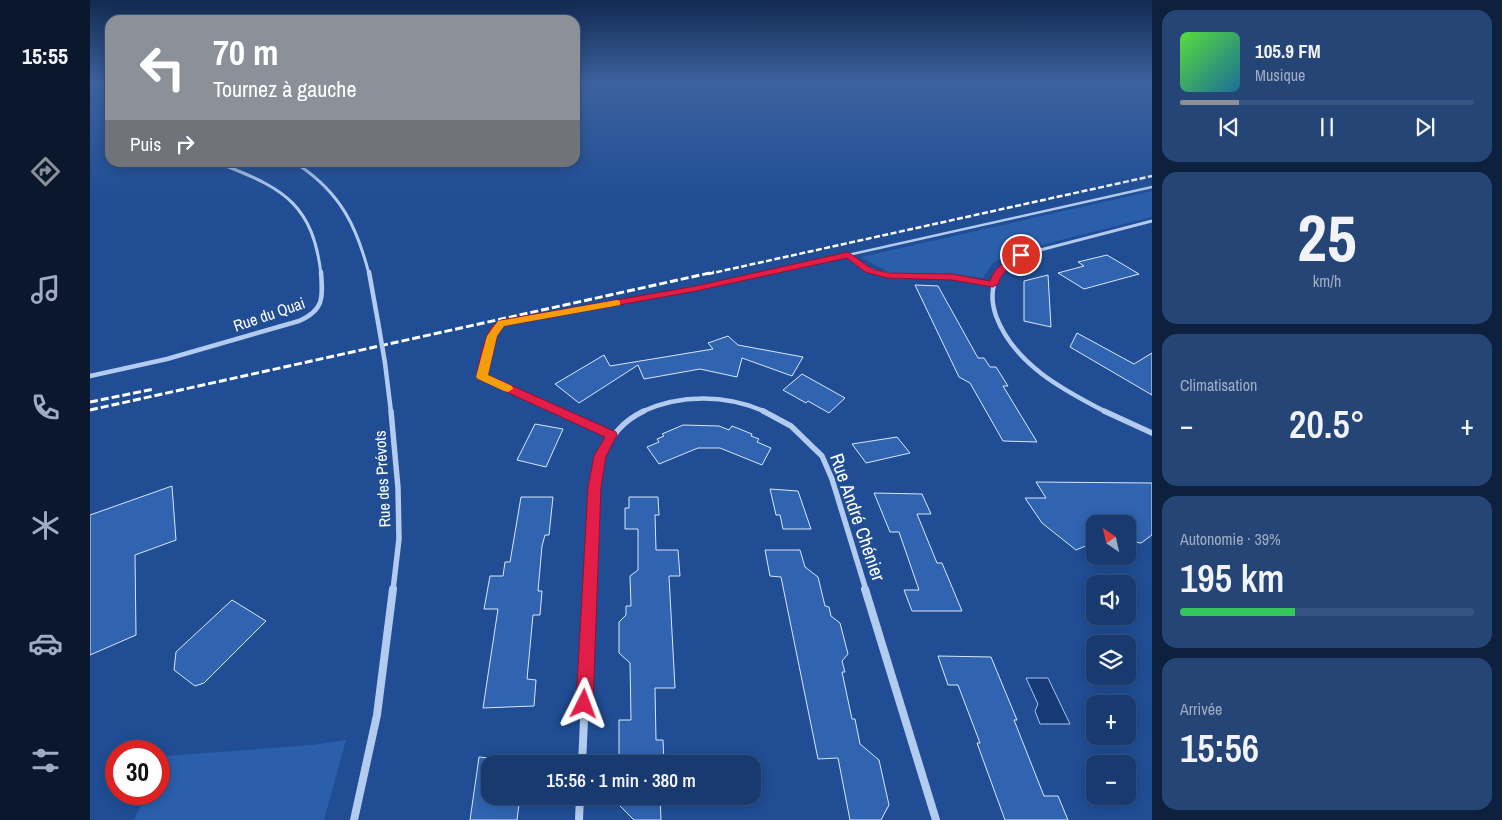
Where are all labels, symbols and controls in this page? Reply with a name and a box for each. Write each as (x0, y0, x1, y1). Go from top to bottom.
text: 70 m (213, 29, 278, 76)
icon: left (130, 35, 195, 100)
text: 105.9 FM (1255, 38, 1321, 64)
text: 15:55 (22, 41, 68, 71)
text: Musique (1255, 64, 1305, 86)
text: Tournez à gauche (213, 74, 356, 104)
icon: previous (1215, 113, 1243, 141)
icon: pause (1313, 113, 1341, 141)
icon: next (1411, 113, 1439, 141)
icon: right (171, 130, 199, 158)
text: Puis (130, 131, 161, 157)
icon: directions (28, 154, 63, 189)
text: 25 (1297, 194, 1357, 281)
pin (1000, 234, 1042, 276)
icon: arrive (1007, 241, 1035, 269)
text: km/h (1313, 270, 1341, 292)
icon: music (28, 272, 63, 307)
street label: Rue du Quai (230, 291, 308, 337)
text: Climatisation (1180, 374, 1257, 396)
icon: phone (28, 390, 63, 425)
text: 20.5° (1289, 399, 1365, 450)
text: − (1180, 406, 1193, 444)
text: + (1461, 406, 1474, 444)
street label: Rue des Prévots (368, 430, 396, 528)
street label: Rue André Chénier (824, 450, 892, 585)
icon: climate (28, 508, 63, 543)
north arrow (1086, 515, 1136, 565)
map controls (1086, 515, 1136, 805)
text: Autonomie · 39% (1180, 528, 1281, 550)
text: 195 km (1180, 553, 1284, 604)
button: sound (1086, 575, 1136, 625)
icon: car (28, 626, 63, 661)
button: layers (1086, 635, 1136, 685)
position arrow (557, 677, 609, 729)
button: + (1086, 695, 1136, 745)
text: Arrivée (1180, 698, 1222, 720)
text: 15:56 (1180, 723, 1259, 774)
speed limit sign: 30 (105, 740, 170, 805)
icon: filters (28, 743, 63, 778)
button: − (1086, 755, 1136, 805)
text: 15:56 · 1 min · 380 m (546, 767, 696, 793)

